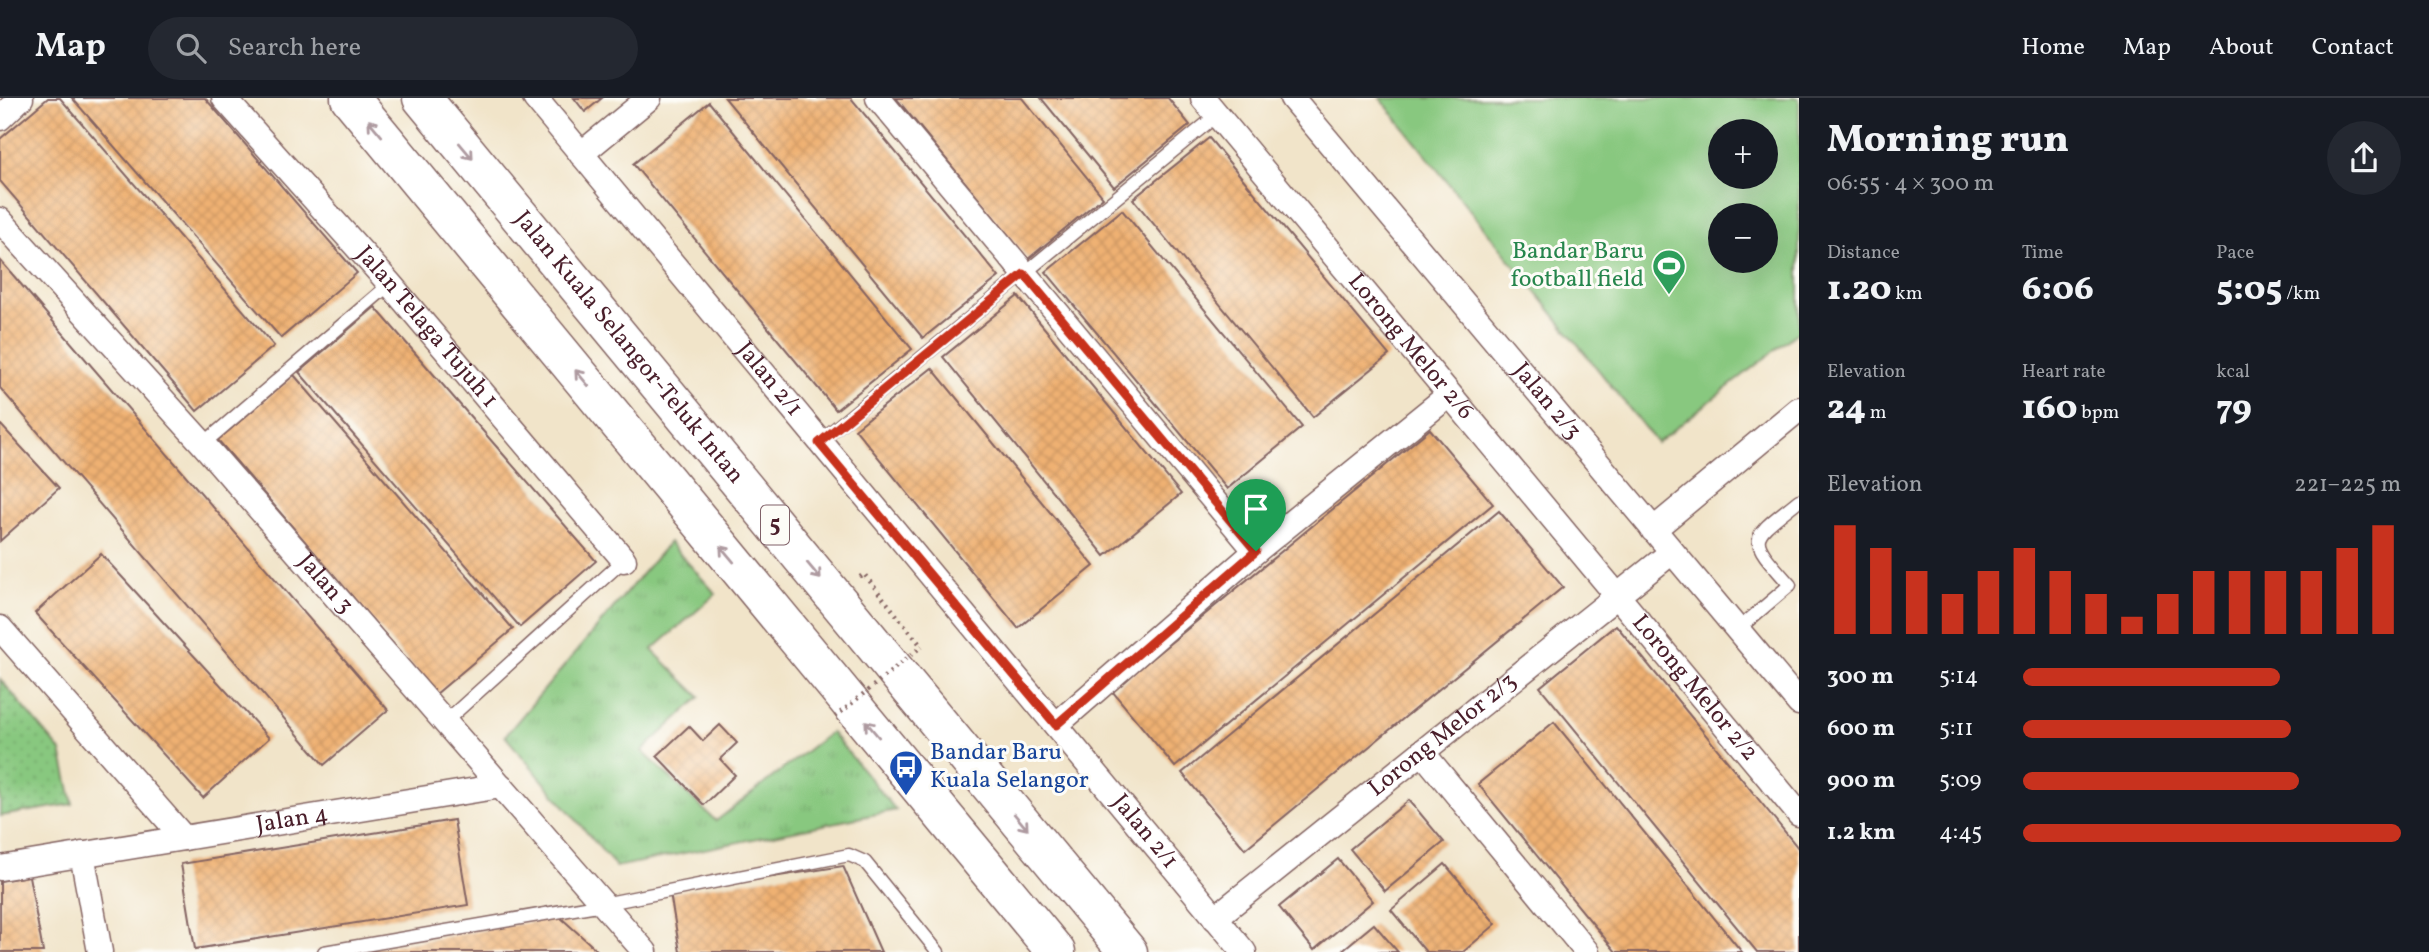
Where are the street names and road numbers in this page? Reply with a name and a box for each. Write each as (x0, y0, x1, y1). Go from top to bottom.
street label: Jalan Kuala Selangor-Teluk Intan (505, 204, 752, 492)
street label: Jalan Telaga Tujuh 1 (347, 239, 506, 416)
street label: Lorong Melor 2/6 (1339, 266, 1481, 428)
street label: Jalan 2/1 (727, 335, 810, 424)
street label: Jalan 2/3 (1504, 356, 1589, 447)
road number: 5 (761, 506, 789, 544)
street label: Jalan 3 (289, 546, 361, 622)
street label: Lorong Melor 2/2 (1623, 607, 1766, 769)
street label: Lorong Melor 2/3 (1361, 665, 1525, 806)
street label: Jalan 2/1 (1103, 787, 1186, 877)
street label: Jalan 4 (254, 798, 331, 843)

